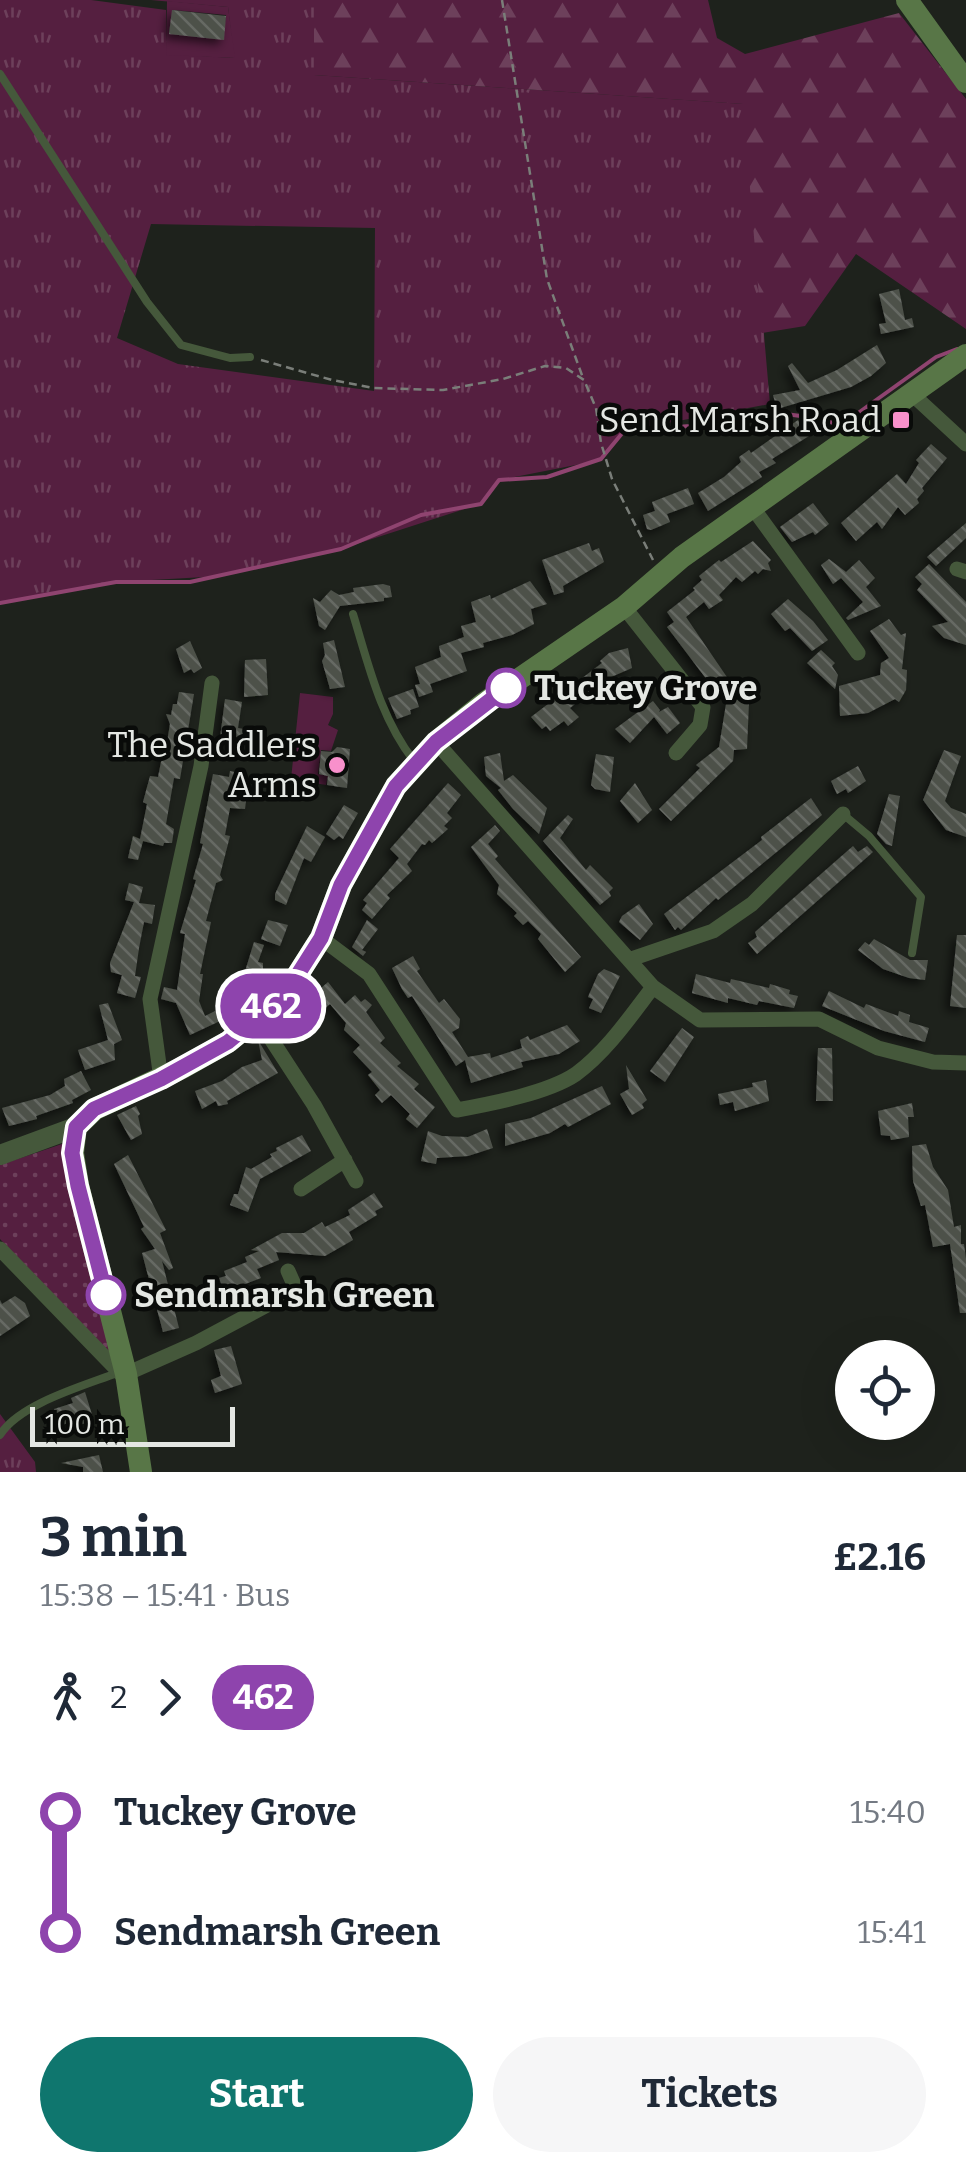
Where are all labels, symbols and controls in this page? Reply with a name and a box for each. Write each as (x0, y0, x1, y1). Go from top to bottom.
place label: Send Marsh Road (599, 399, 881, 441)
marker: Send Marsh Road (890, 409, 912, 431)
place label: Tuckey Grove (534, 667, 758, 709)
marker: Tuckey Grove (487, 669, 525, 707)
place label: The Saddlers Arms (107, 724, 317, 806)
marker: The Saddlers Arms (326, 754, 348, 776)
line badge: 462 (214, 974, 328, 1038)
text: 462 (240, 985, 302, 1027)
place label: Sendmarsh Green (134, 1274, 435, 1316)
marker: Sendmarsh Green (87, 1276, 125, 1314)
map controls (835, 1340, 935, 1440)
button: locate (835, 1340, 935, 1440)
scale bar (30, 1402, 235, 1446)
text: 100 m (45, 1408, 125, 1441)
text: 3 min (40, 1505, 187, 1571)
text: £2.16 (833, 1534, 926, 1580)
text: 15:38 – 15:41 · Bus (40, 1576, 290, 1614)
icon: walk (40, 1670, 95, 1725)
icon: forward (142, 1670, 197, 1725)
text: 462 (232, 1676, 294, 1718)
text: 2 (110, 1678, 127, 1716)
text: Tuckey Grove (114, 1789, 357, 1835)
text: 15:40 (850, 1793, 926, 1831)
text: Sendmarsh Green (114, 1909, 440, 1955)
text: 15:41 (857, 1913, 926, 1951)
button: Start (40, 2037, 473, 2152)
button: Tickets (493, 2037, 926, 2152)

